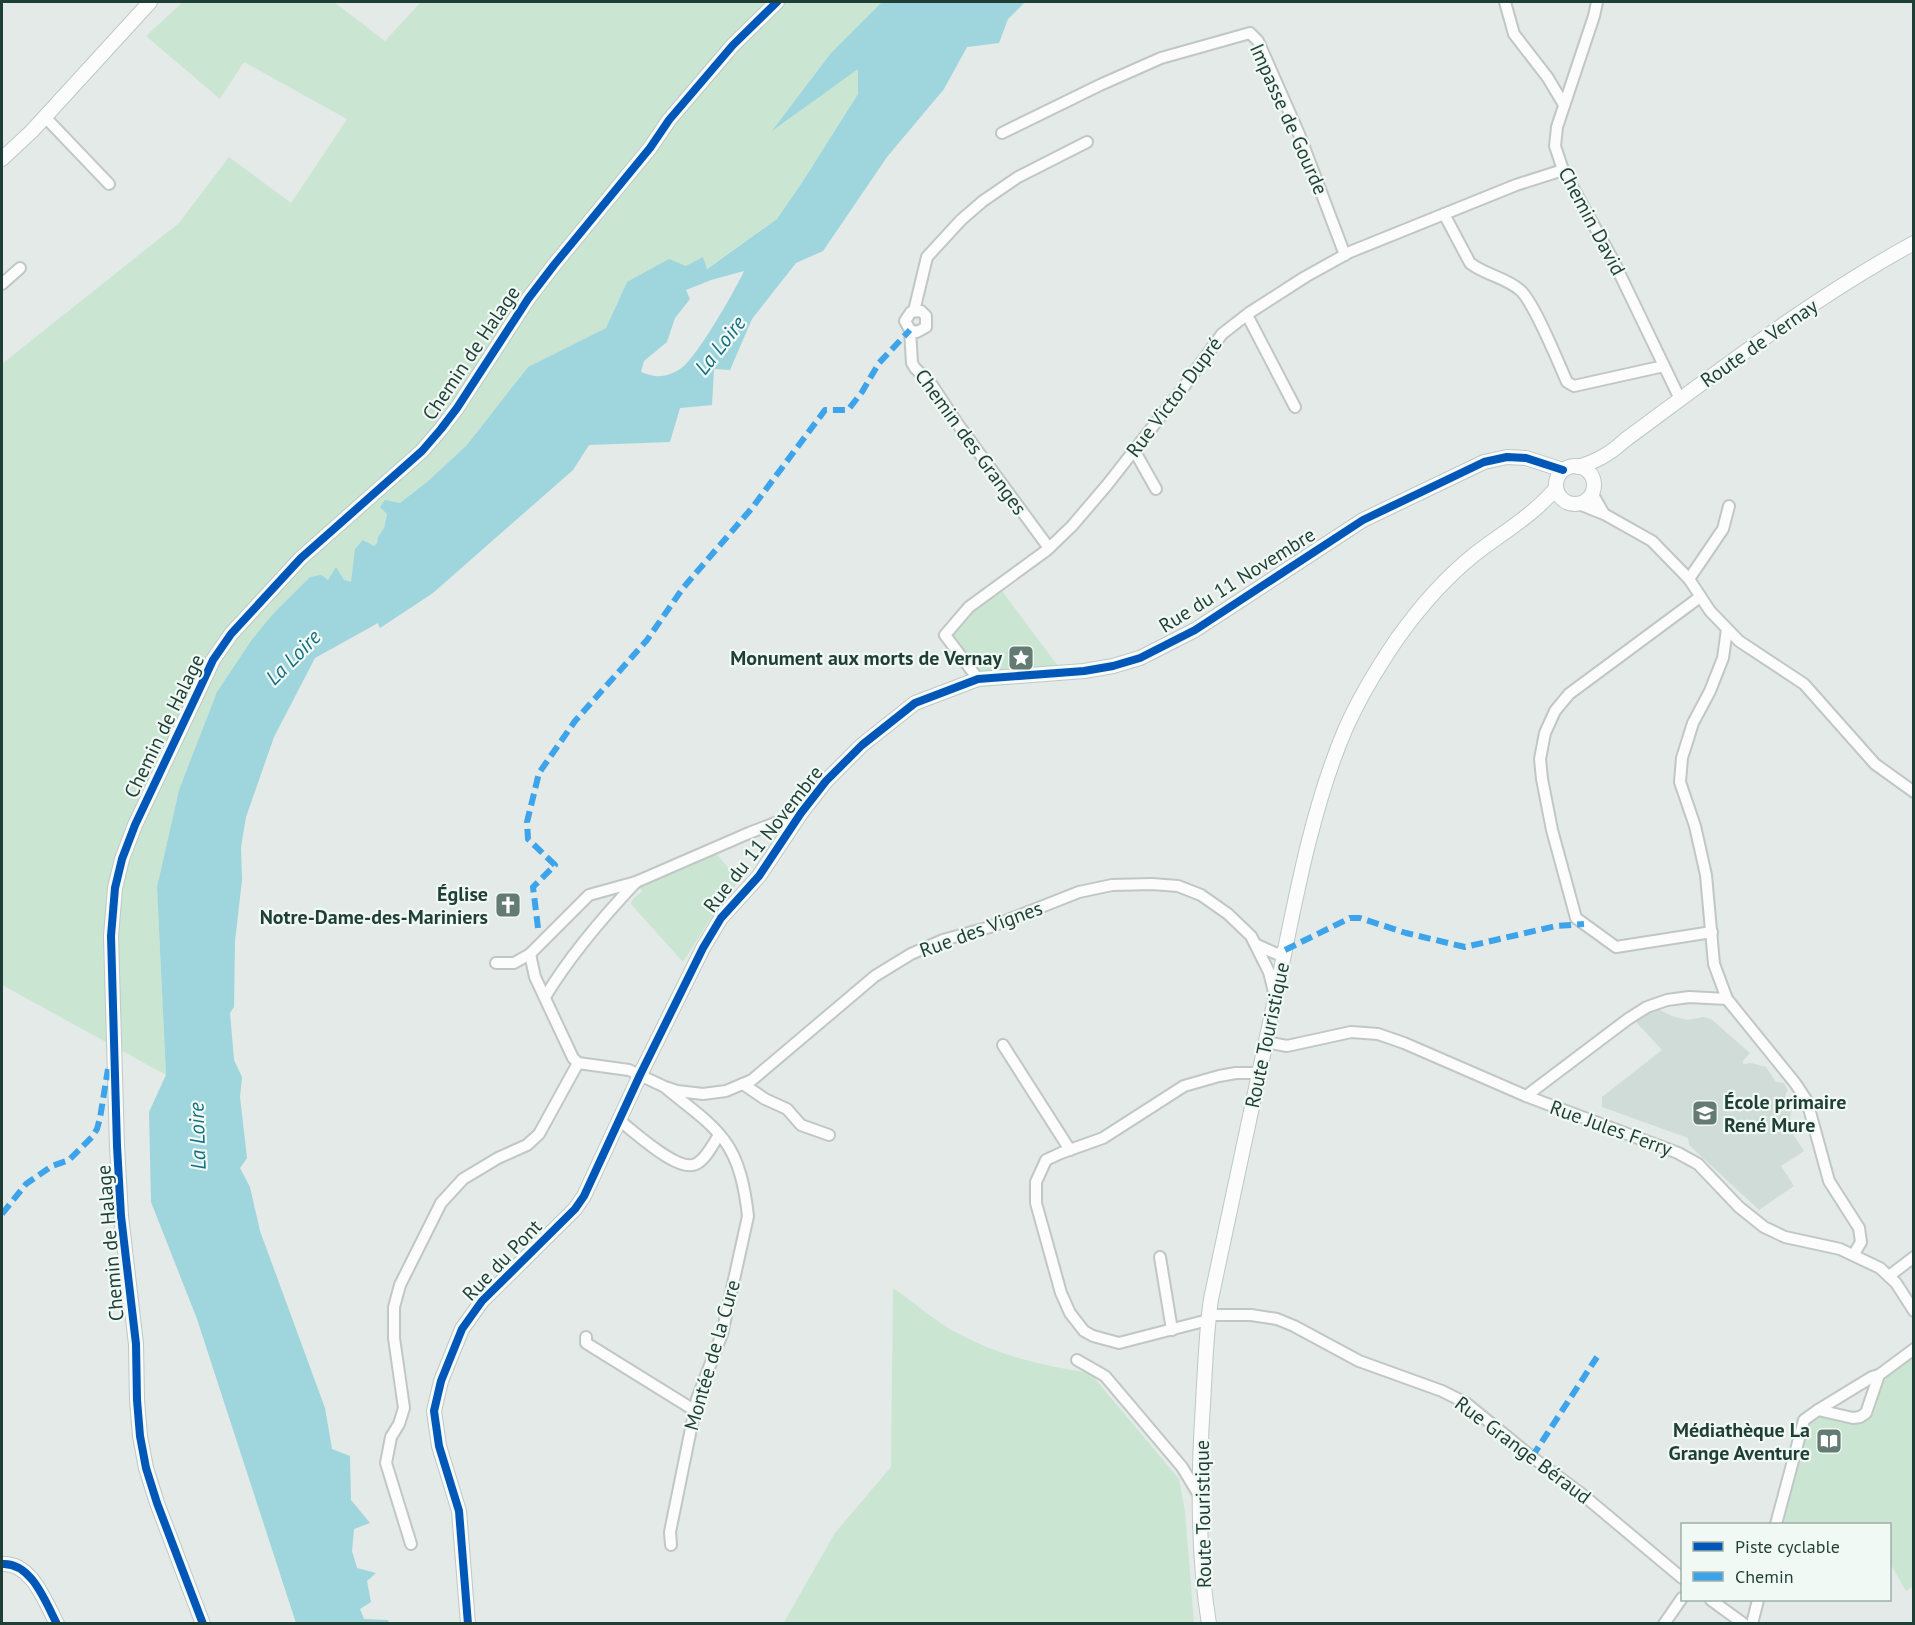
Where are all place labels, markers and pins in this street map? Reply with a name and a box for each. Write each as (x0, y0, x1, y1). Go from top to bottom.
place icon: Monument aux morts de Vernay (1006, 643, 1036, 673)
place label: Monument aux morts de Vernay (730, 645, 1002, 671)
place label: Église Notre-Dame-des-Mariniers (260, 881, 488, 930)
church icon: Église Notre-Dame-des-Mariniers (493, 890, 523, 920)
place label: École primaire René Mure (1724, 1089, 1846, 1138)
school or university icon: École primaire René Mure (1690, 1098, 1720, 1128)
place label: Médiathèque La Grange Aventure (1668, 1417, 1810, 1466)
library icon: Médiathèque La Grange Aventure (1814, 1426, 1844, 1456)

